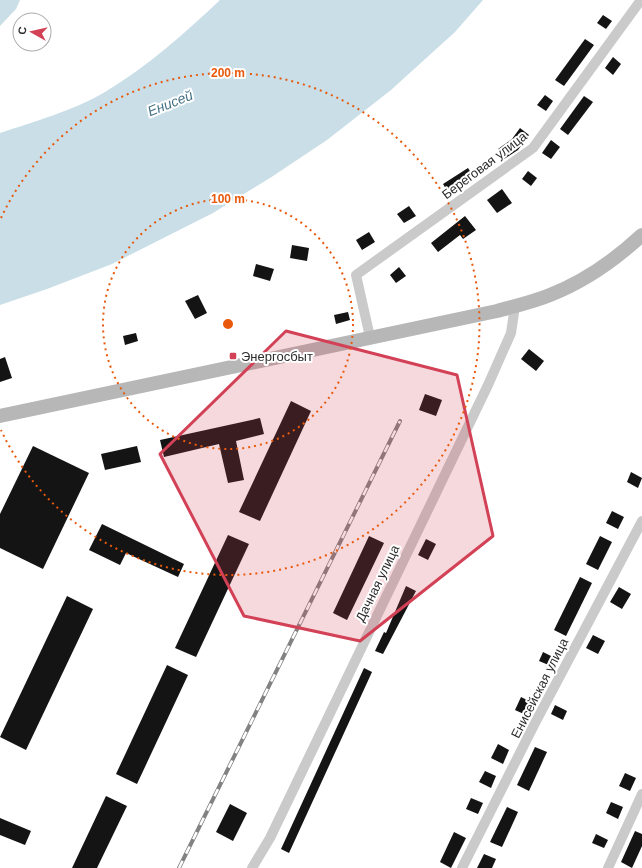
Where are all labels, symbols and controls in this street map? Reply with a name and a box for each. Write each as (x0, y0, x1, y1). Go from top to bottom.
north arrow (12, 12, 52, 52)
text: С (16, 26, 29, 35)
text: 200 m (211, 66, 245, 80)
water label: Енисей (145, 87, 195, 119)
street label: Береговая улица (439, 128, 530, 202)
text: 100 m (211, 192, 245, 206)
centre of rings (221, 317, 235, 331)
place label: Энергосбыт (241, 349, 313, 364)
marker: Энергосбыт (228, 351, 238, 361)
street label: Дачная улица (352, 542, 403, 624)
street label: Енисейская улица (508, 635, 571, 741)

